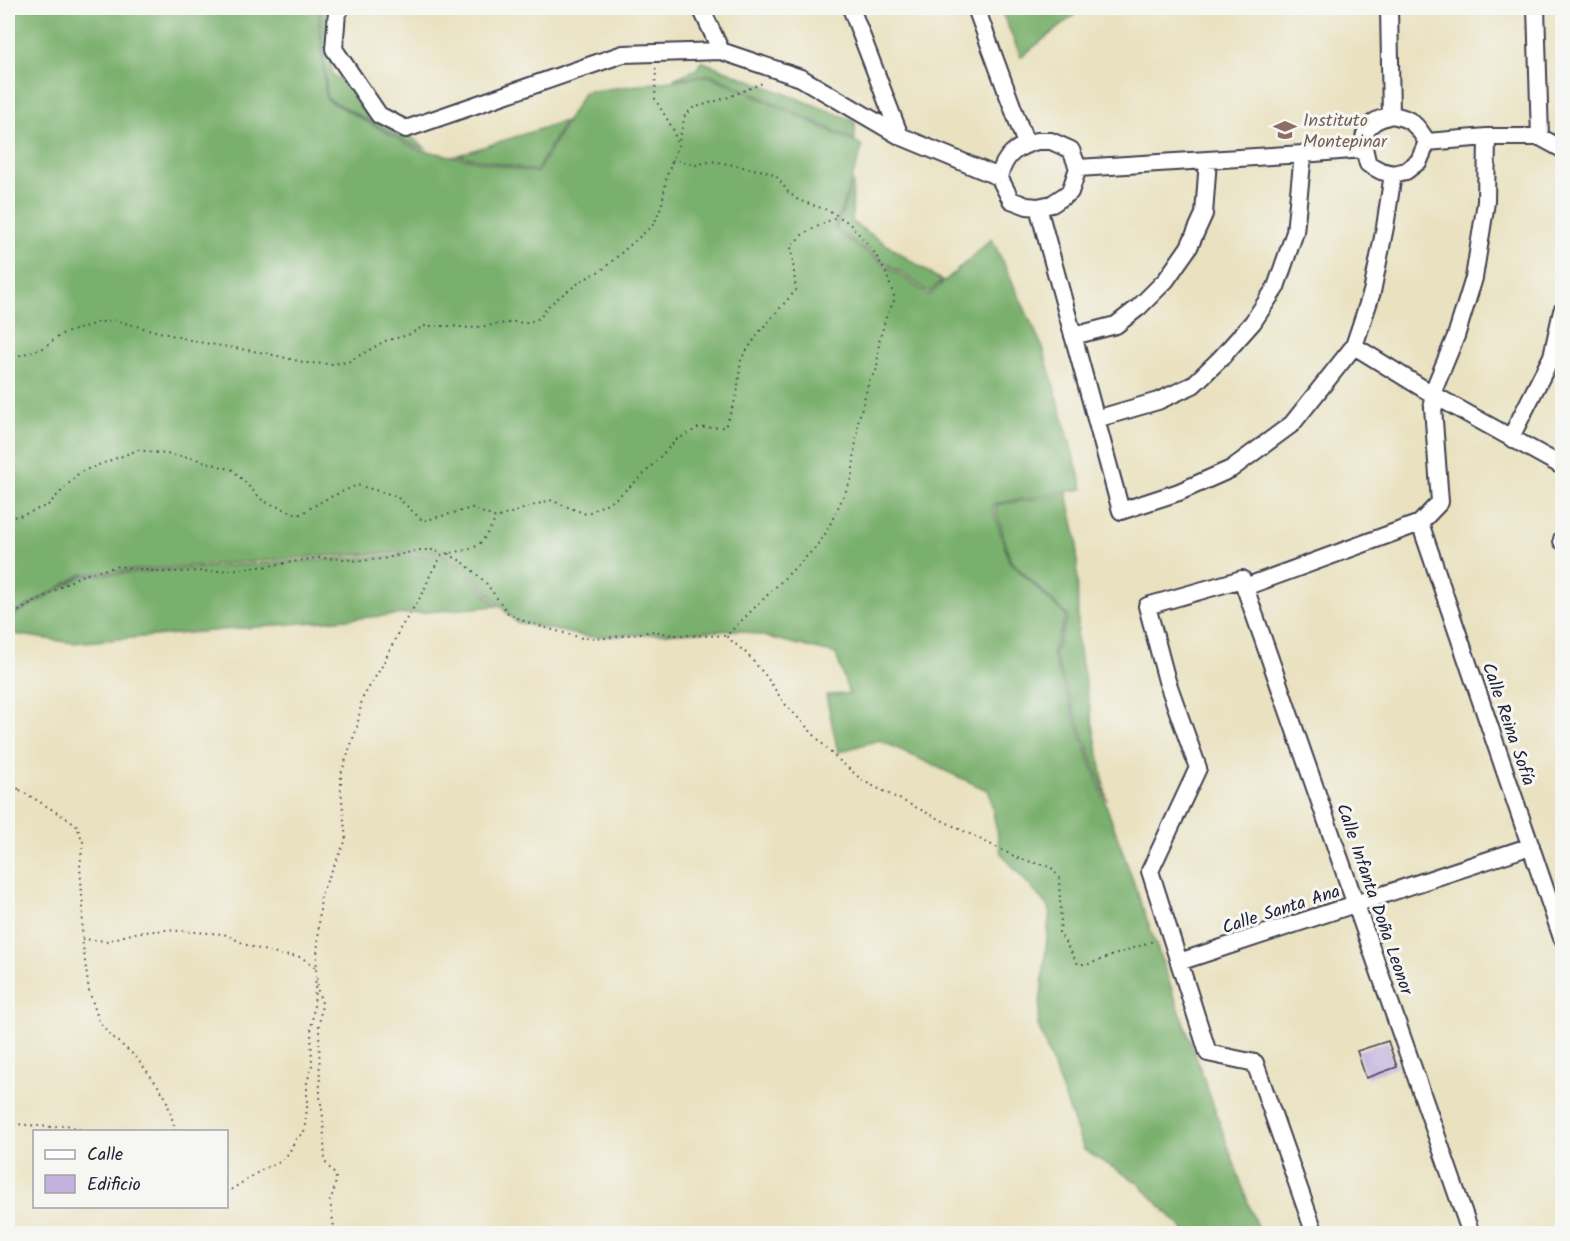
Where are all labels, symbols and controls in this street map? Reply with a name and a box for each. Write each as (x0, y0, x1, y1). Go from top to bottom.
place label: Instituto Montepinar (1303, 107, 1388, 157)
school or university icon: Instituto Montepinar (1272, 117, 1298, 143)
street label: Calle Reina Sofía (1473, 659, 1542, 790)
street label: Calle Infanta Doña Leonor (1327, 800, 1420, 1000)
street label: Calle Santa Ana (1219, 878, 1344, 943)
legend (33, 1130, 228, 1208)
text: Calle (87, 1141, 123, 1170)
text: Edificio (87, 1171, 141, 1200)

